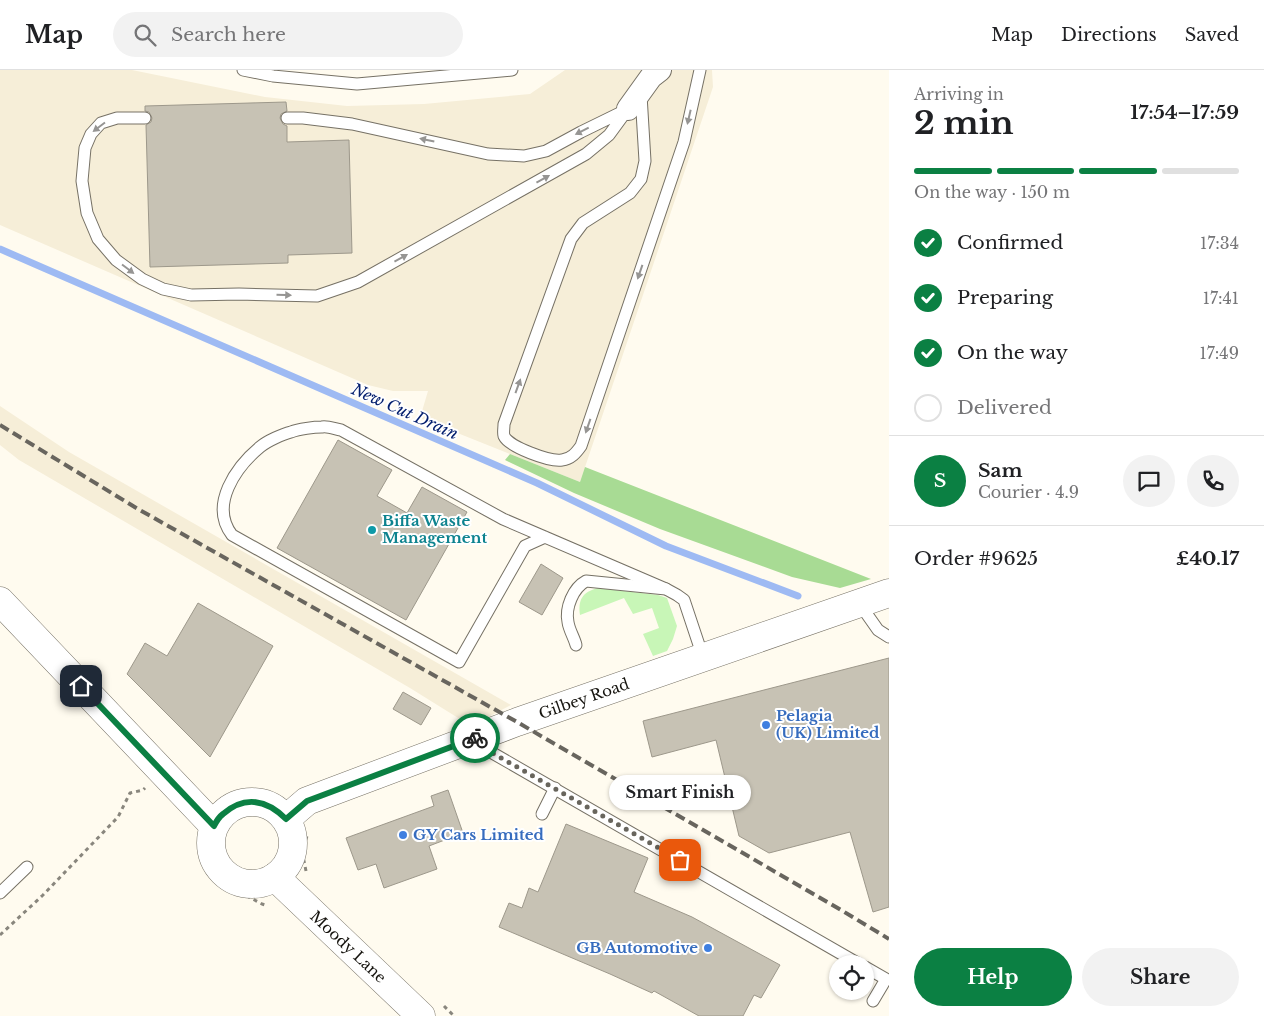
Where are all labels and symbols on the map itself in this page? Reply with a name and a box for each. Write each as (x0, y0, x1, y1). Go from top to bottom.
one-way arrow (685, 110, 693, 125)
one-way arrow (92, 122, 106, 132)
one-way arrow (575, 127, 589, 135)
one-way arrow (419, 136, 434, 144)
one-way arrow (536, 174, 549, 183)
one-way arrow (394, 253, 407, 262)
one-way arrow (121, 264, 135, 274)
one-way arrow (635, 265, 643, 280)
one-way arrow (276, 292, 292, 300)
water label: New Cut Drain (348, 378, 461, 443)
one-way arrow (514, 378, 522, 393)
one-way arrow (583, 419, 591, 434)
place label: Biffa Waste Management (382, 511, 487, 547)
marker: Biffa Waste Management (366, 524, 378, 536)
pin (60, 665, 102, 707)
street label: Gilbey Road (536, 674, 632, 723)
place label: Pelagia (UK) Limited (776, 706, 880, 742)
courier (450, 713, 500, 763)
marker: Pelagia (UK) Limited (760, 719, 772, 731)
callout: Smart Finish (609, 775, 751, 810)
place label: GY Cars Limited (413, 825, 544, 844)
marker: GY Cars Limited (397, 829, 409, 841)
pin (659, 839, 701, 881)
street label: Moody Lane (306, 907, 390, 987)
place label: GB Automotive (576, 938, 698, 957)
marker: GB Automotive (702, 942, 714, 954)

